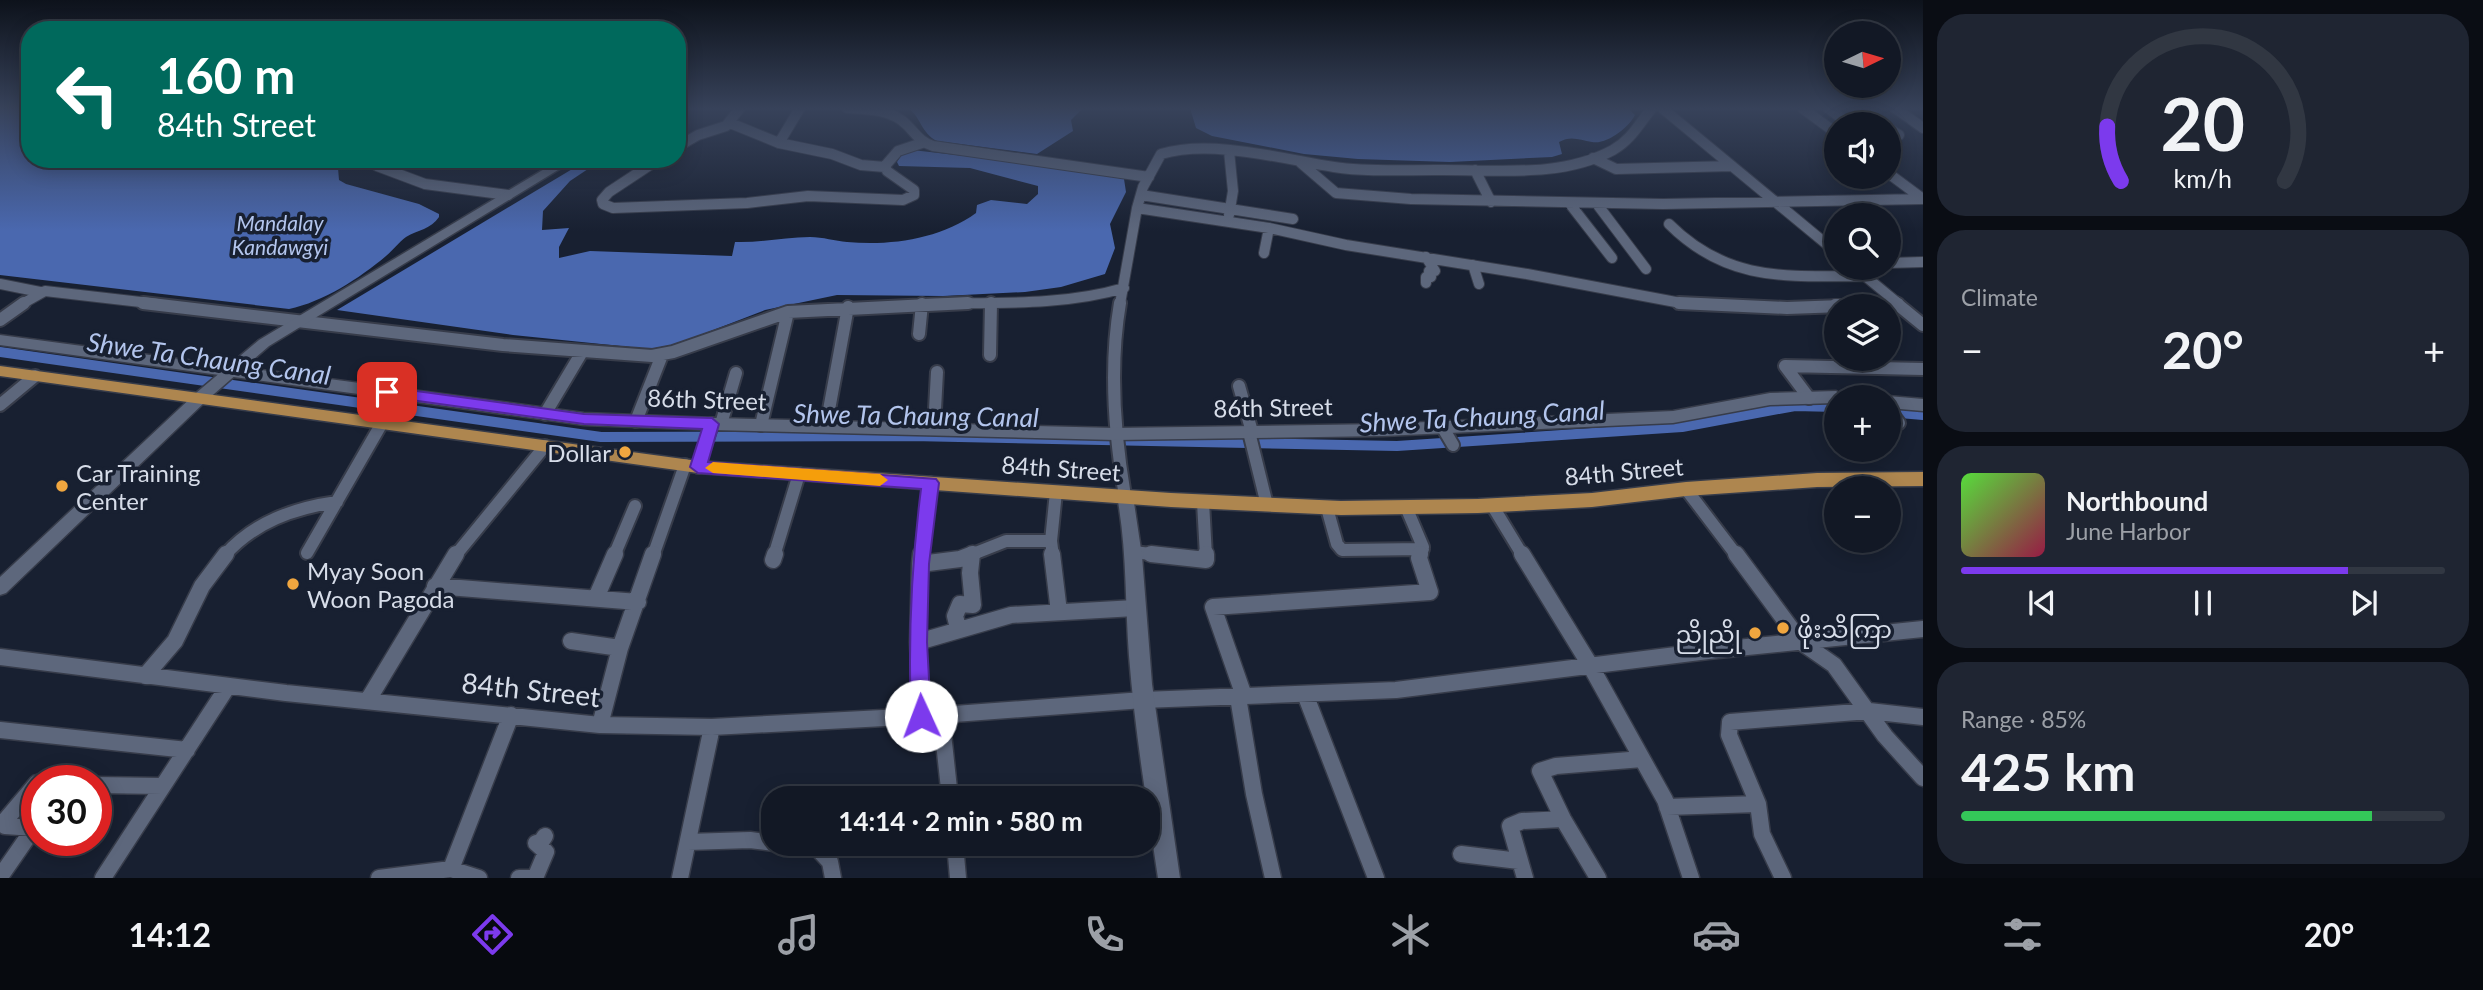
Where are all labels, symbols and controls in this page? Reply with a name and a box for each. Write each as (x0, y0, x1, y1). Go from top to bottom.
north arrow (1824, 21, 1900, 98)
map controls (1824, 21, 1901, 553)
text: 160 m (157, 46, 295, 104)
icon: left (42, 49, 133, 140)
text: 20 (2161, 79, 2245, 167)
text: 84th Street (157, 105, 316, 144)
button: sound (1824, 112, 1901, 189)
text: km/h (2174, 163, 2232, 193)
button: search (1824, 203, 1901, 280)
water label: Mandalay Kandawgyi (232, 210, 328, 259)
text: Climate (1961, 283, 2038, 311)
button: layers (1824, 294, 1901, 371)
text: 20° (2162, 318, 2244, 380)
water label: Shwe Ta Chaung Canal (85, 325, 333, 391)
text: − (1961, 327, 1983, 373)
text: + (2423, 327, 2445, 373)
pin (357, 362, 417, 422)
icon: arrive (368, 373, 406, 411)
street label: 86th Street (647, 382, 767, 416)
button: + (1824, 385, 1901, 462)
street label: 86th Street (1213, 391, 1333, 423)
water label: Shwe Ta Chaung Canal (1359, 394, 1606, 438)
water label: Shwe Ta Chaung Canal (793, 397, 1039, 433)
place label: Dollar (547, 438, 611, 467)
marker: Dollar (617, 444, 633, 460)
street label: 84th Street (1001, 449, 1122, 487)
street label: 84th Street (1563, 451, 1685, 491)
place label: Car Training Center (76, 458, 200, 515)
button: − (1824, 476, 1901, 553)
marker: Car Training Center (54, 478, 70, 494)
text: Northbound (2066, 485, 2208, 517)
text: June Harbor (2066, 517, 2190, 545)
place label: Myay Soon Woon Pagoda (307, 556, 454, 613)
marker: Myay Soon Woon Pagoda (285, 576, 301, 592)
icon: previous (2023, 584, 2061, 622)
icon: pause (2184, 584, 2222, 622)
icon: next (2345, 584, 2383, 622)
place label: ဖိုးသိကြာ (1797, 614, 1892, 649)
place label: ညိုညို (1675, 619, 1743, 654)
marker: ဖိုးသိကြာ (1775, 620, 1791, 636)
marker: ညိုညို (1747, 625, 1763, 641)
street label: 84th Street (460, 665, 602, 713)
position arrow (884, 679, 958, 753)
text: Range · 85% (1961, 705, 2086, 733)
text: 425 km (1961, 740, 2135, 802)
speed limit sign: 30 (21, 765, 112, 856)
text: 14:14 · 2 min · 580 m (838, 805, 1083, 837)
icon: directions (468, 910, 517, 959)
icon: music (774, 910, 823, 959)
icon: phone (1080, 910, 1129, 959)
icon: climate (1386, 910, 1435, 959)
icon: car (1692, 910, 1741, 959)
icon: filters (1998, 910, 2047, 959)
text: 14:12 (129, 915, 211, 954)
text: 20° (2304, 915, 2354, 954)

